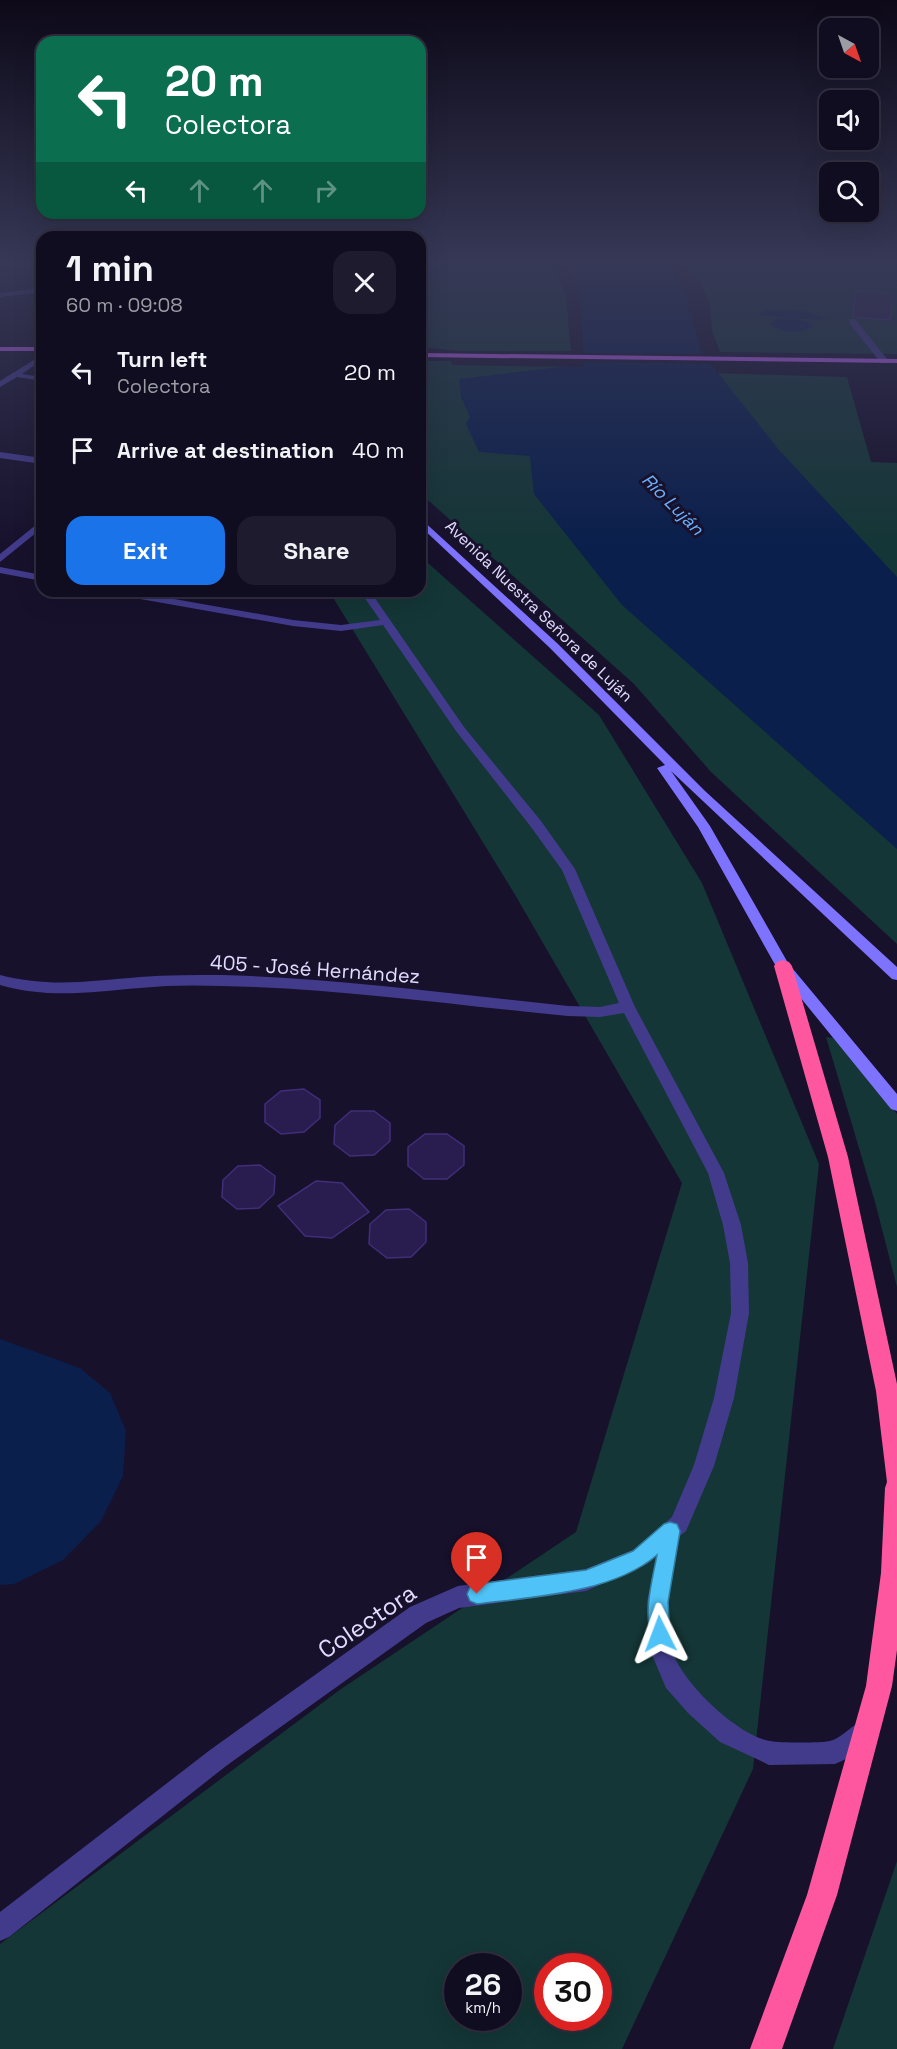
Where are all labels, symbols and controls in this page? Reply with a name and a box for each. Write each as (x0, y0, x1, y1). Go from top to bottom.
north arrow (819, 18, 879, 78)
map controls (819, 18, 879, 222)
text: 20 m (165, 55, 264, 108)
icon: left (66, 60, 144, 138)
button: sound (819, 90, 879, 150)
text: Colectora (165, 107, 291, 142)
button: search (819, 162, 879, 222)
icon: left (120, 174, 153, 207)
icon: ahead (183, 174, 216, 207)
icon: ahead (246, 174, 279, 207)
icon: right (309, 174, 342, 207)
text: 1 min (66, 246, 154, 292)
button: close (333, 251, 396, 314)
text: 60 m · 09:08 (66, 292, 183, 318)
text: Turn left (117, 345, 207, 373)
icon: left (66, 356, 99, 389)
text: 20 m (344, 358, 396, 386)
text: Colectora (117, 373, 210, 399)
icon: arrive (66, 434, 99, 467)
text: Arrive at destination (117, 436, 334, 464)
text: 40 m (352, 436, 405, 464)
water label: Río Luján (637, 468, 709, 540)
button: Exit (66, 516, 225, 585)
button: Share (237, 516, 396, 585)
street label: Avenida Nuestra Señora de Luján (441, 516, 637, 706)
street label: 405 - José Hernández (209, 949, 421, 989)
pin (451, 1532, 502, 1594)
icon: arrive (460, 1541, 493, 1574)
street label: Colectora (312, 1577, 422, 1665)
position arrow (628, 1602, 692, 1666)
speed limit sign: 30 (534, 1953, 612, 2031)
text: 26 (465, 1965, 501, 2004)
text: km/h (465, 1998, 501, 2017)

